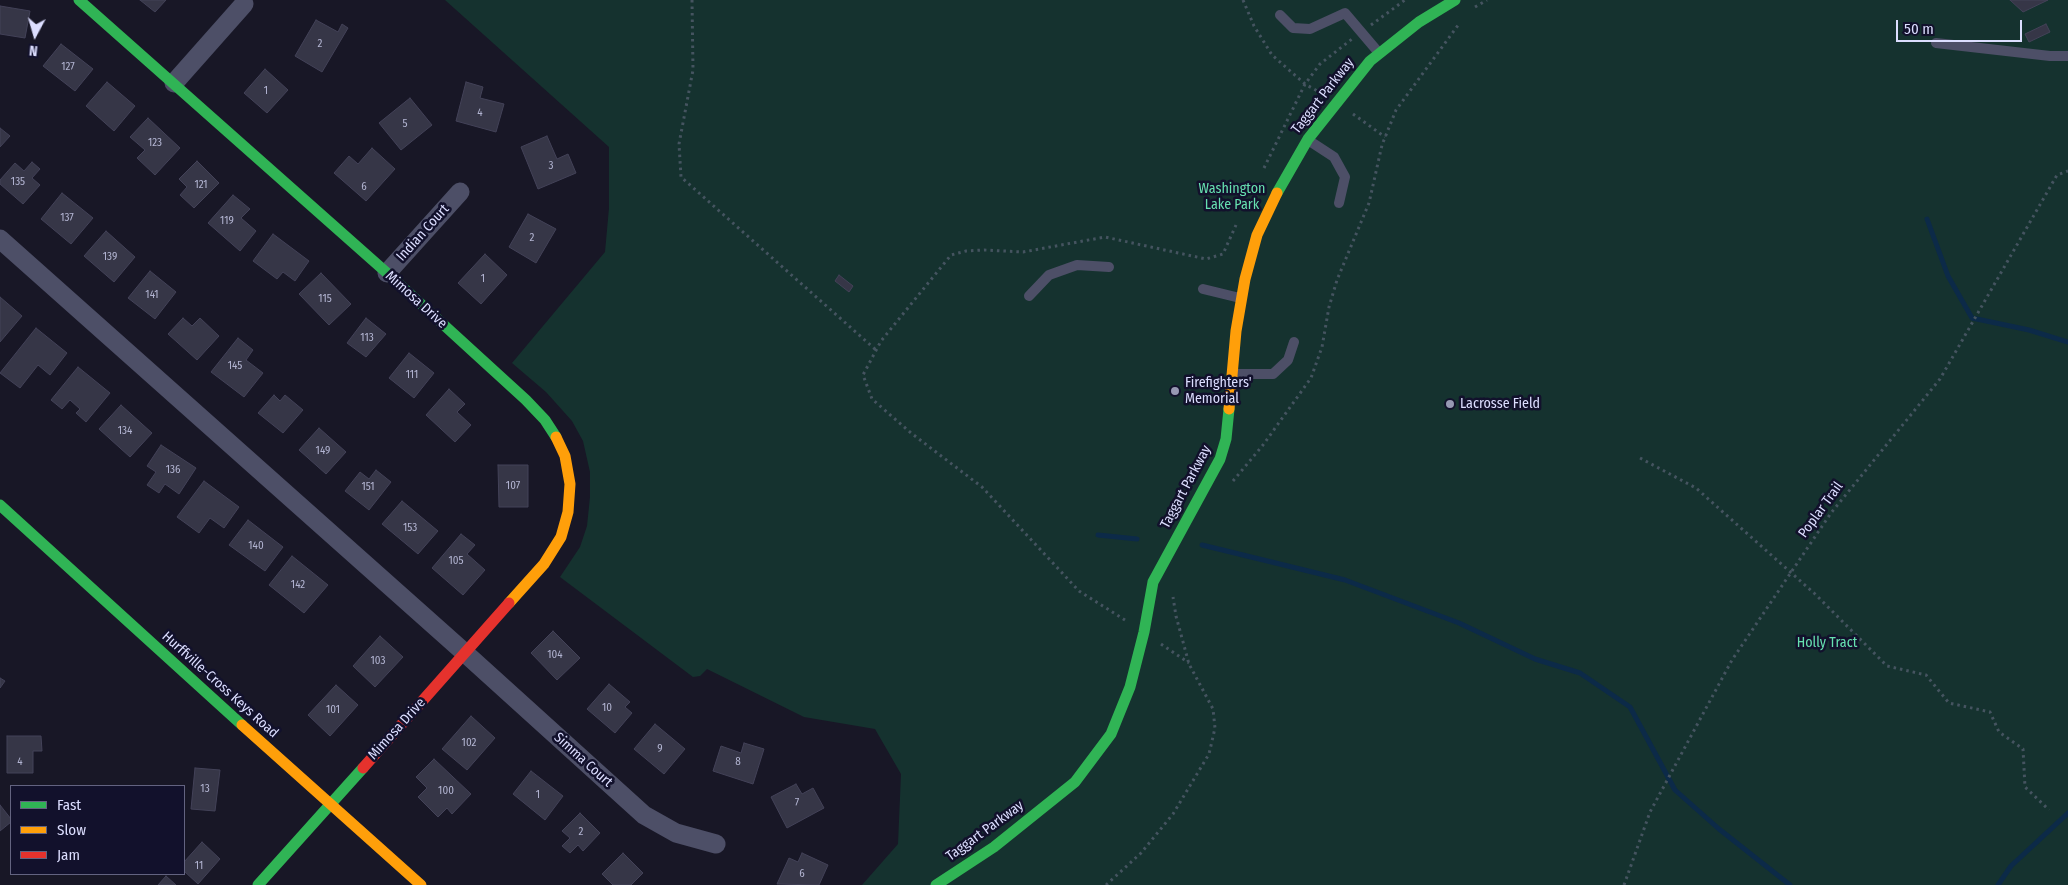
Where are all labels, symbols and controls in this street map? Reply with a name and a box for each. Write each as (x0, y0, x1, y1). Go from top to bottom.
north arrow (10, 10, 60, 60)
scale bar (1898, 10, 2024, 42)
text: 50 m (1904, 20, 1934, 38)
house number: 2 (318, 37, 322, 51)
text: N (28, 42, 38, 59)
street label: Taggart Parkway (1288, 55, 1358, 137)
house number: 127 (61, 60, 75, 74)
house number: 1 (264, 84, 268, 98)
house number: 4 (477, 106, 483, 120)
house number: 5 (402, 117, 408, 131)
house number: 123 (148, 136, 162, 150)
house number: 3 (549, 159, 553, 173)
house number: 135 (11, 175, 25, 189)
house number: 121 (194, 178, 208, 192)
house number: 6 (361, 180, 367, 194)
park label: Washington Lake Park (1199, 181, 1265, 213)
street label: Indian Court (393, 201, 453, 265)
house number: 137 (60, 211, 74, 225)
house number: 119 (220, 214, 234, 228)
house number: 2 (530, 231, 534, 245)
house number: 139 (103, 250, 117, 264)
street label: Mimosa Drive (382, 268, 450, 332)
house number: 1 (481, 272, 485, 286)
house number: 141 (145, 288, 159, 302)
house number: 115 (318, 292, 332, 306)
house number: 113 (360, 331, 374, 345)
house number: 145 (228, 359, 242, 373)
house number: 111 (406, 368, 418, 382)
place label: Firefighters' Memorial (1185, 375, 1251, 408)
marker: Firefighters' Memorial (1169, 385, 1181, 397)
place label: Lacrosse Field (1460, 396, 1540, 412)
marker: Lacrosse Field (1444, 398, 1456, 410)
house number: 134 (118, 424, 132, 438)
street label: Taggart Parkway (1157, 443, 1215, 531)
house number: 149 (316, 444, 330, 458)
house number: 136 (166, 463, 180, 477)
house number: 107 (506, 479, 520, 493)
street label: Poplar Trail (1795, 479, 1847, 541)
house number: 151 (361, 480, 375, 494)
house number: 153 (403, 521, 417, 535)
house number: 140 (248, 539, 264, 553)
house number: 105 (448, 554, 464, 568)
house number: 142 (291, 578, 305, 592)
street label: Hurffville-Cross Keys Road (158, 628, 282, 742)
park label: Holly Tract (1797, 635, 1857, 651)
house number: 104 (547, 648, 563, 662)
house number: 103 (371, 654, 385, 668)
street label: Mimosa Drive (365, 695, 429, 763)
house number: 10 (602, 701, 612, 715)
house number: 101 (326, 703, 340, 717)
street label: Simma Court (550, 729, 616, 791)
house number: 102 (462, 736, 476, 750)
house number: 9 (657, 742, 663, 756)
house number: 4 (17, 755, 23, 769)
house number: 8 (735, 755, 741, 769)
house number: 13 (200, 782, 210, 796)
house number: 100 (438, 784, 454, 798)
legend (10, 785, 185, 875)
house number: 1 (536, 788, 540, 802)
text: Fast (57, 796, 81, 814)
house number: 7 (795, 796, 799, 810)
street label: Taggart Parkway (943, 797, 1027, 865)
text: Slow (57, 821, 86, 839)
house number: 2 (579, 825, 583, 839)
text: Jam (57, 846, 80, 864)
house number: 11 (195, 859, 203, 873)
house number: 6 (799, 867, 805, 881)

